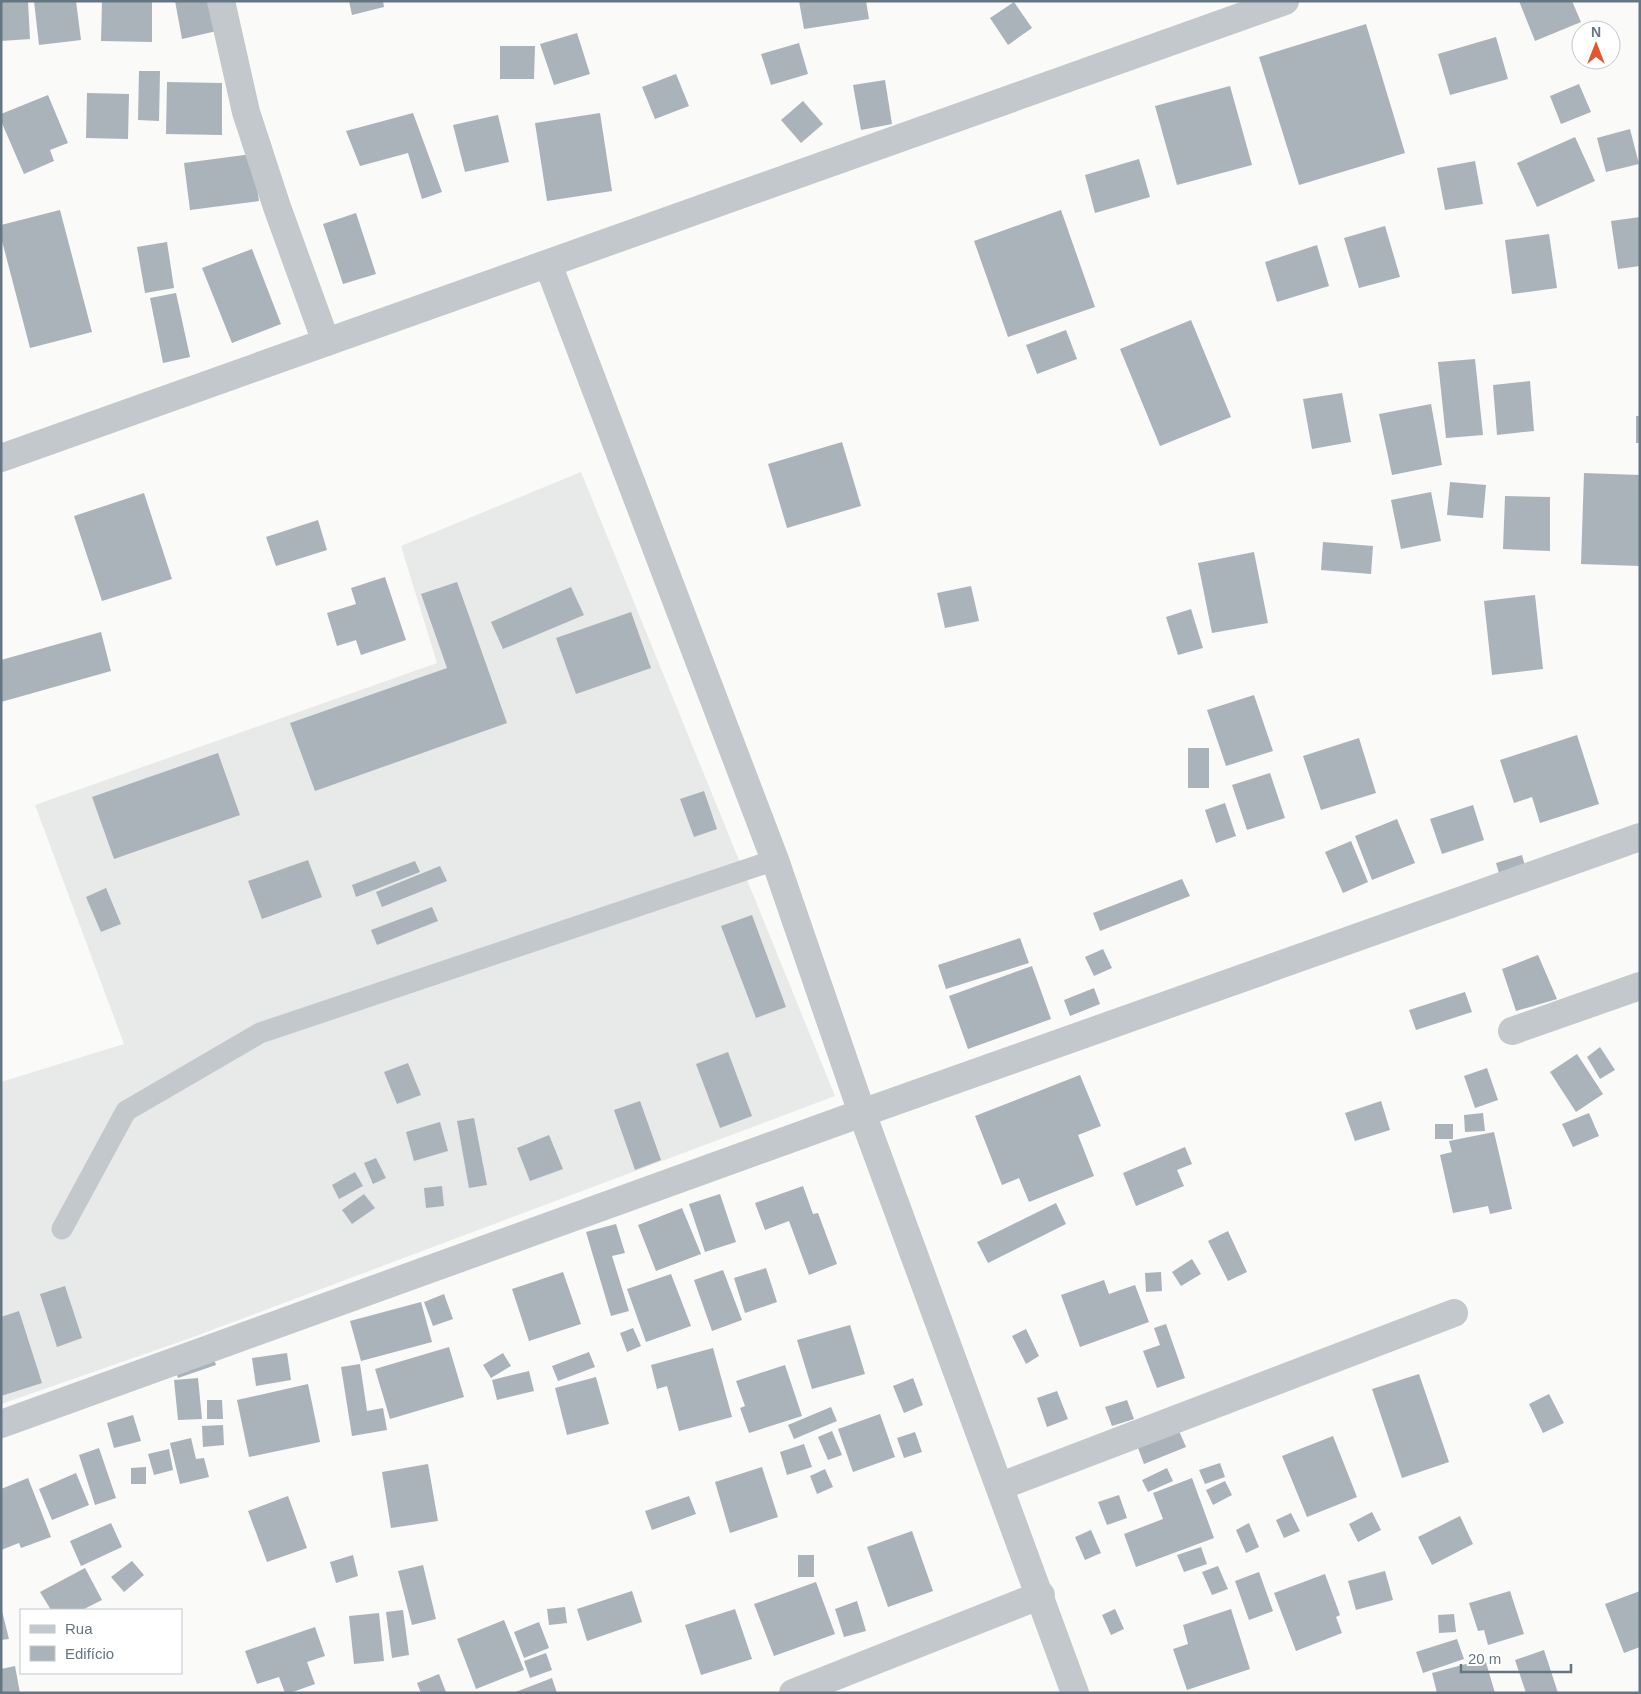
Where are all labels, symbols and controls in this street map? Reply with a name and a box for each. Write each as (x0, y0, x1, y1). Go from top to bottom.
north arrow (1571, 20, 1621, 70)
text: N (1591, 24, 1601, 40)
legend (20, 1609, 182, 1674)
text: Rua (65, 1620, 93, 1637)
scale bar (1461, 1642, 1571, 1674)
text: Edifício (65, 1645, 114, 1662)
text: 20 m (1468, 1650, 1501, 1667)

